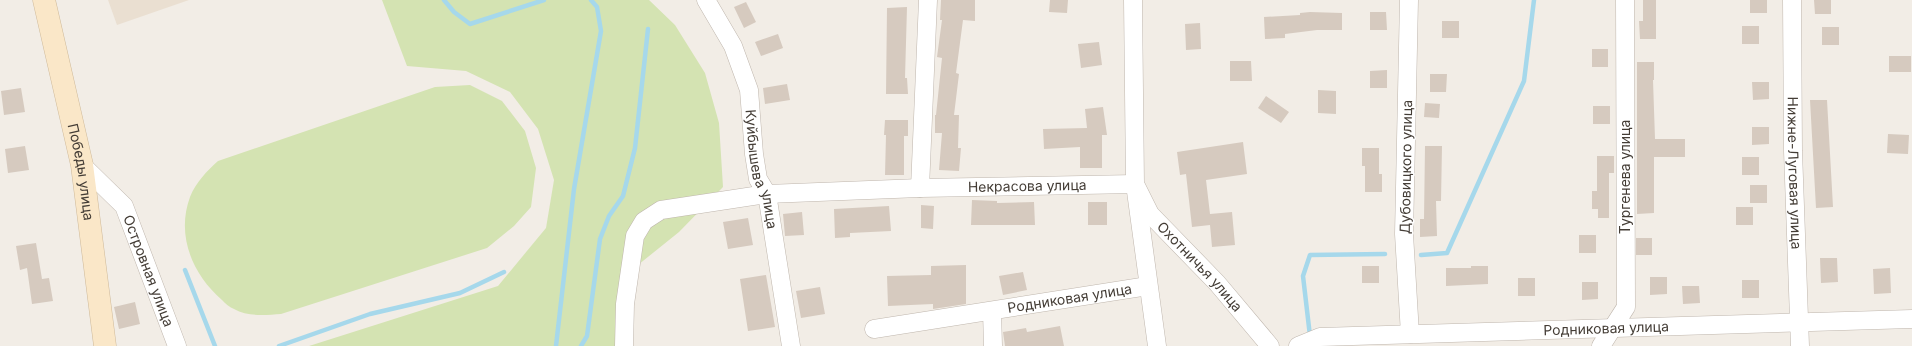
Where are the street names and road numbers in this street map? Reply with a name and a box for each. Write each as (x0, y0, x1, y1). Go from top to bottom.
street label: Нижне-Луговая улица (1785, 96, 1806, 250)
street label: Дубовицкого улица (1396, 100, 1415, 234)
street label: Куйбышева улица (743, 109, 781, 230)
street label: Тургенева улица (1616, 120, 1633, 234)
street label: Победы улица (65, 122, 98, 221)
street label: Некрасова улица (968, 176, 1087, 195)
street label: Островная улица (120, 212, 178, 329)
street label: Охотничья улица (1154, 218, 1246, 315)
street label: Родниковая улица (1006, 280, 1133, 316)
street label: Родниковая улица (1543, 317, 1669, 338)

